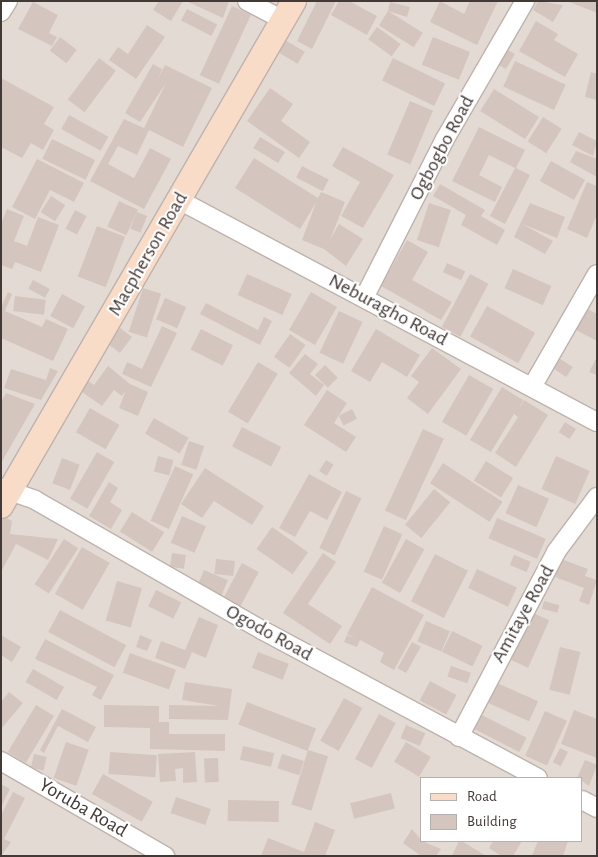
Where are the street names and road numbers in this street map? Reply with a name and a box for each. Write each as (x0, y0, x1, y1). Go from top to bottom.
street label: Ogbogbo Road (404, 91, 480, 205)
street label: Macpherson Road (103, 188, 193, 320)
street label: Neburagho Road (324, 269, 452, 351)
street label: Amitaye Road (486, 561, 560, 667)
street label: Ogodo Road (221, 599, 317, 667)
street label: Yoruba Road (34, 773, 132, 843)

